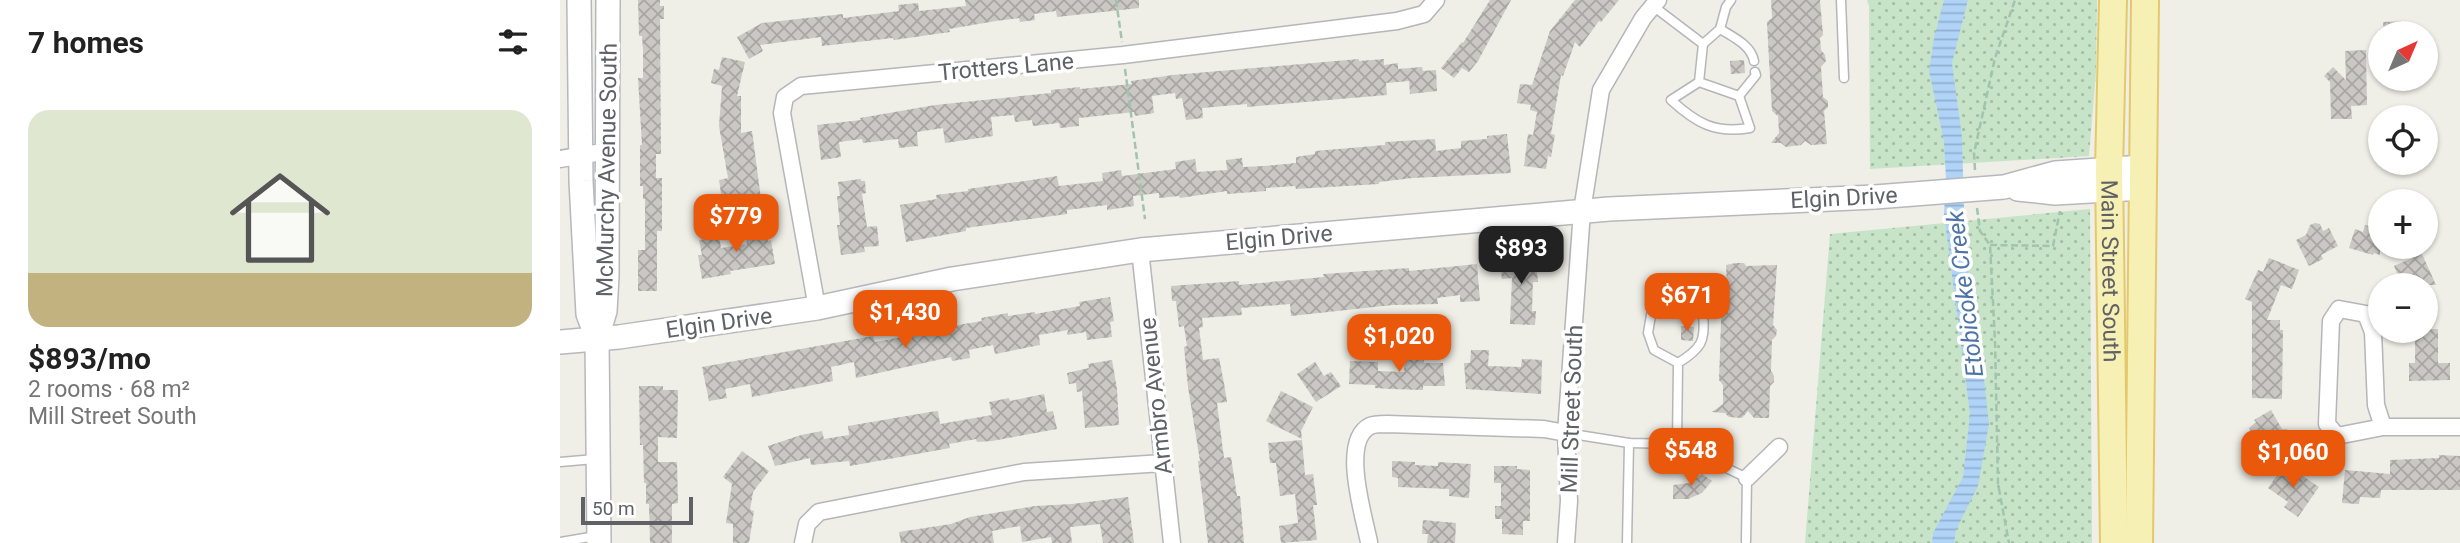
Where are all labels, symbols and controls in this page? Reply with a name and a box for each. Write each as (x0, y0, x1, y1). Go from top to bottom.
north arrow (2368, 21, 2438, 91)
map controls (2368, 21, 2438, 343)
icon: filters (494, 23, 532, 61)
text: 7 homes (28, 25, 144, 60)
street label: McMurchy Avenue South (591, 43, 623, 297)
street label: Trotters Lane (937, 48, 1075, 86)
button: locate (2368, 105, 2438, 175)
icon: home (217, 155, 343, 281)
street label: Main Street South (2096, 179, 2125, 362)
street label: Elgin Drive (1790, 182, 1898, 214)
button: + (2368, 189, 2438, 259)
pin: $779 (695, 194, 777, 254)
text: $779 (710, 203, 762, 230)
water label: Etobicoke Creek (1941, 208, 1989, 379)
street label: Elgin Drive (1224, 220, 1334, 256)
pin: $893 (1480, 226, 1562, 286)
text: $893 (1495, 235, 1547, 262)
button: − (2368, 273, 2438, 343)
pin: $671 (1646, 274, 1728, 333)
text: $671 (1661, 282, 1713, 309)
pin: $1,430 (848, 290, 962, 350)
text: $1,430 (869, 299, 941, 326)
street label: Elgin Drive (664, 302, 774, 344)
pin: $1,020 (1342, 314, 1456, 374)
street label: Armbro Avenue (1134, 316, 1178, 476)
text: $1,020 (1363, 323, 1435, 350)
street label: Mill Street South (1556, 324, 1588, 494)
text: $893/mo (28, 341, 151, 376)
text: 2 rooms · 68 m² (28, 376, 190, 403)
text: Mill Street South (28, 403, 197, 430)
pin: $548 (1650, 428, 1732, 488)
pin: $1,060 (2236, 430, 2350, 490)
text: $548 (1665, 437, 1717, 464)
text: $1,060 (2257, 439, 2329, 466)
scale bar (581, 494, 693, 526)
text: 50 m (592, 497, 635, 520)

